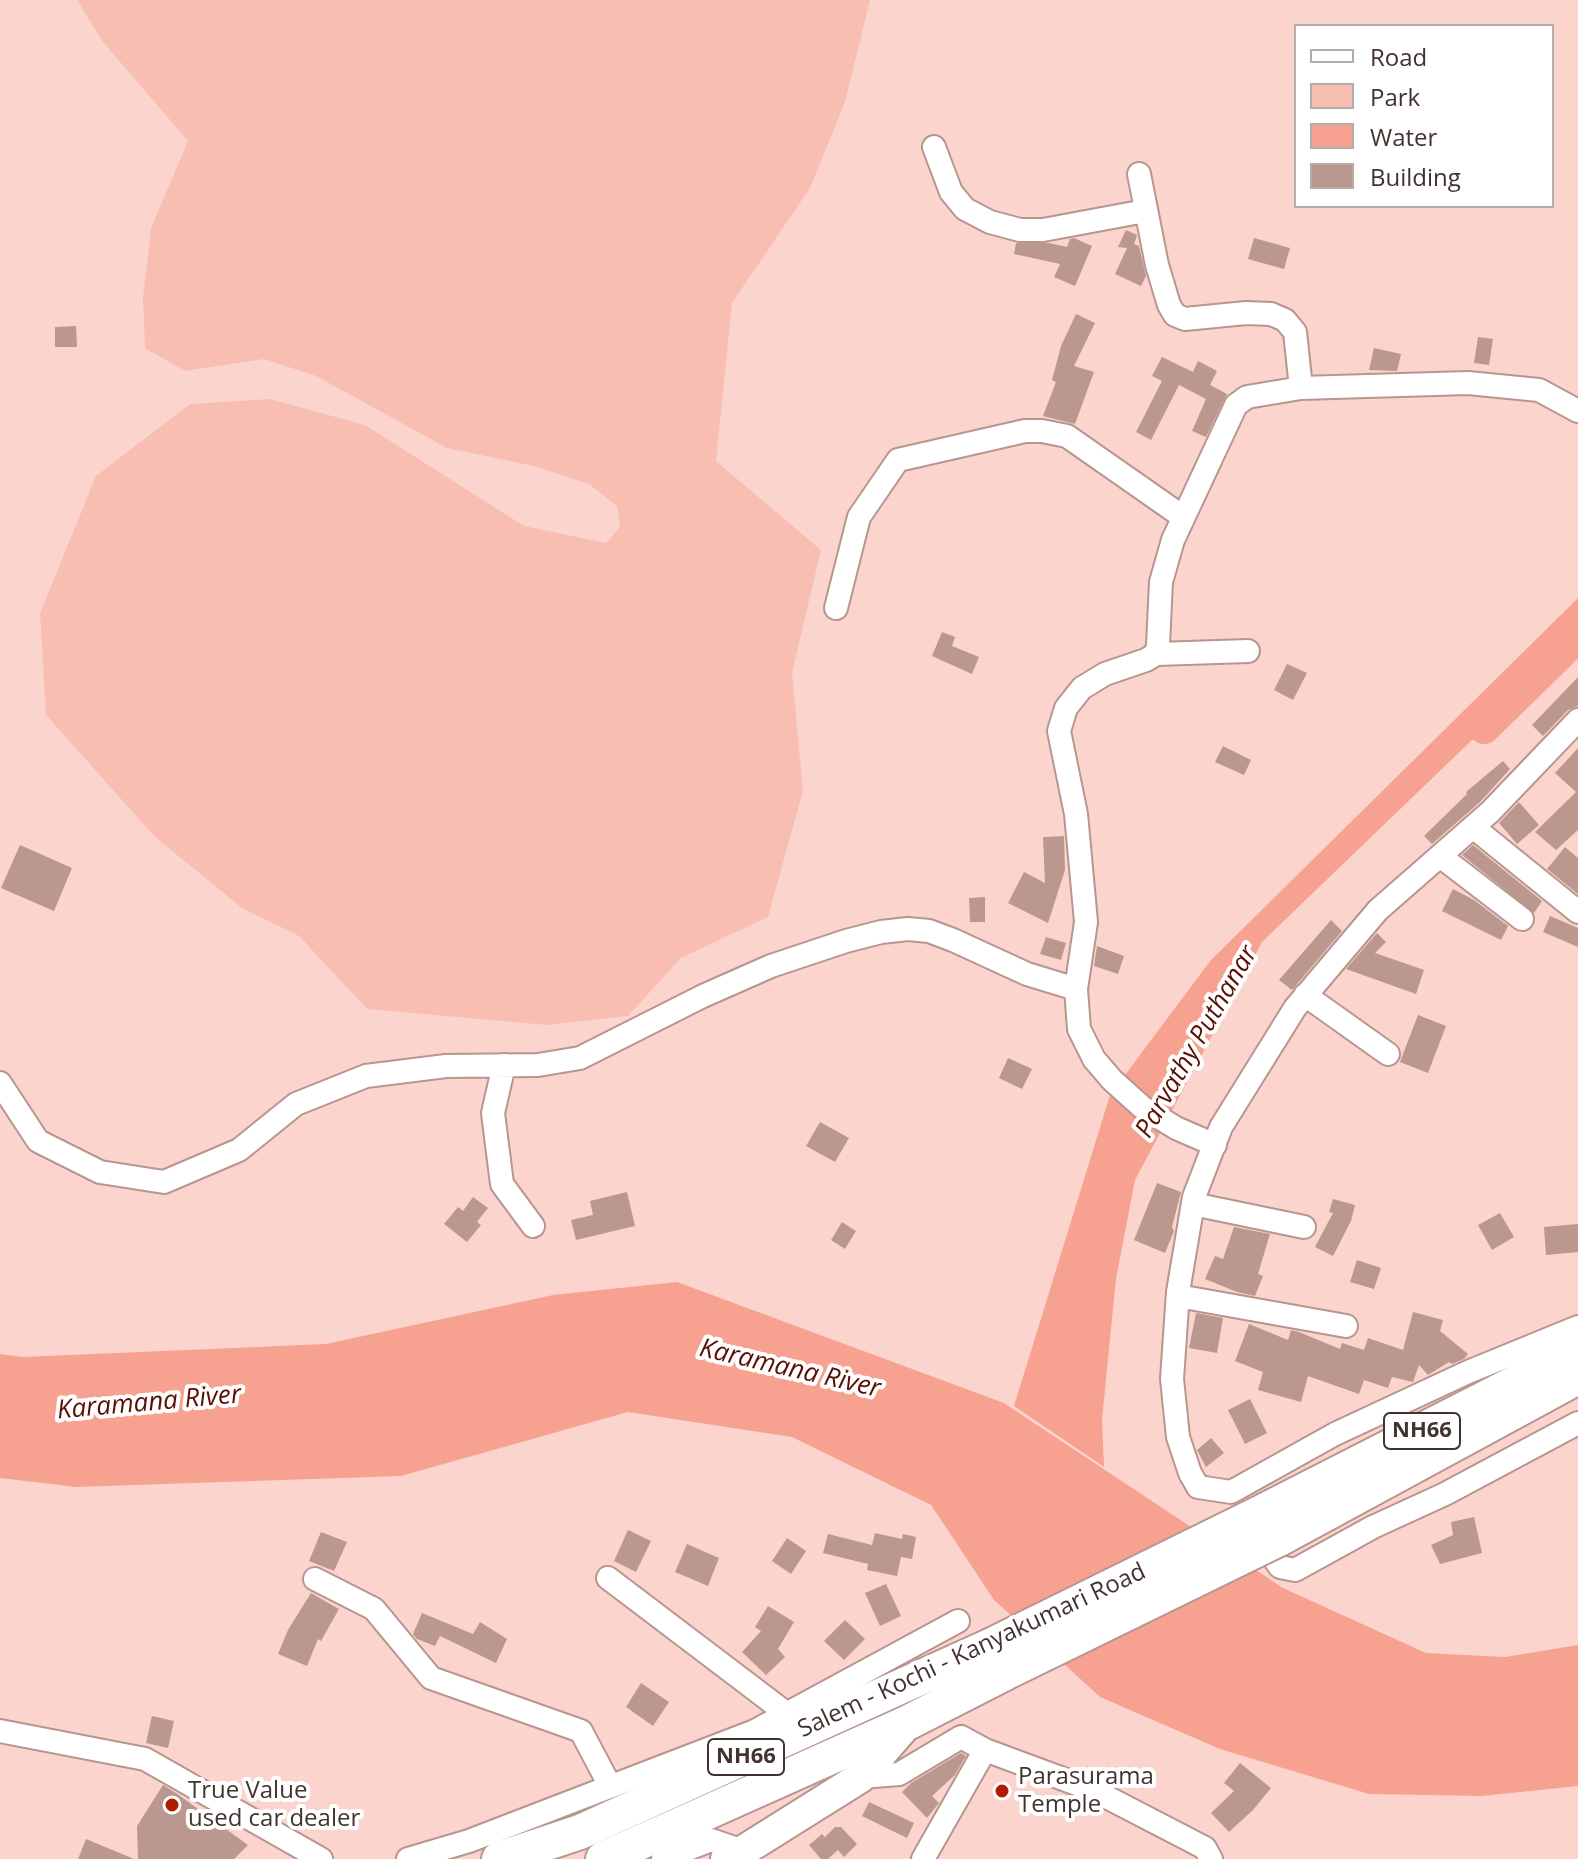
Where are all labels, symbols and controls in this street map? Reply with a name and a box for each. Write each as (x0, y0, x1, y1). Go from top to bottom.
legend (1294, 24, 1554, 208)
text: Road (1370, 40, 1427, 73)
text: Park (1370, 80, 1420, 113)
text: Water (1370, 120, 1437, 153)
text: Building (1370, 160, 1461, 193)
water label: Parvathy Puthanar (1129, 940, 1265, 1144)
water label: Karamana River (697, 1333, 883, 1405)
water label: Karamana River (56, 1379, 242, 1427)
road number: NH66 (1384, 1413, 1460, 1449)
street label: Salem - Kochi - Kanyakumari Road (794, 1558, 1150, 1744)
road number: NH66 (708, 1739, 784, 1775)
place label: Parasurama Temple (1018, 1763, 1154, 1819)
place label: True Value used car dealer (188, 1777, 360, 1833)
marker: Parasurama Temple (993, 1782, 1011, 1800)
marker: True Value used car dealer (163, 1796, 181, 1814)

